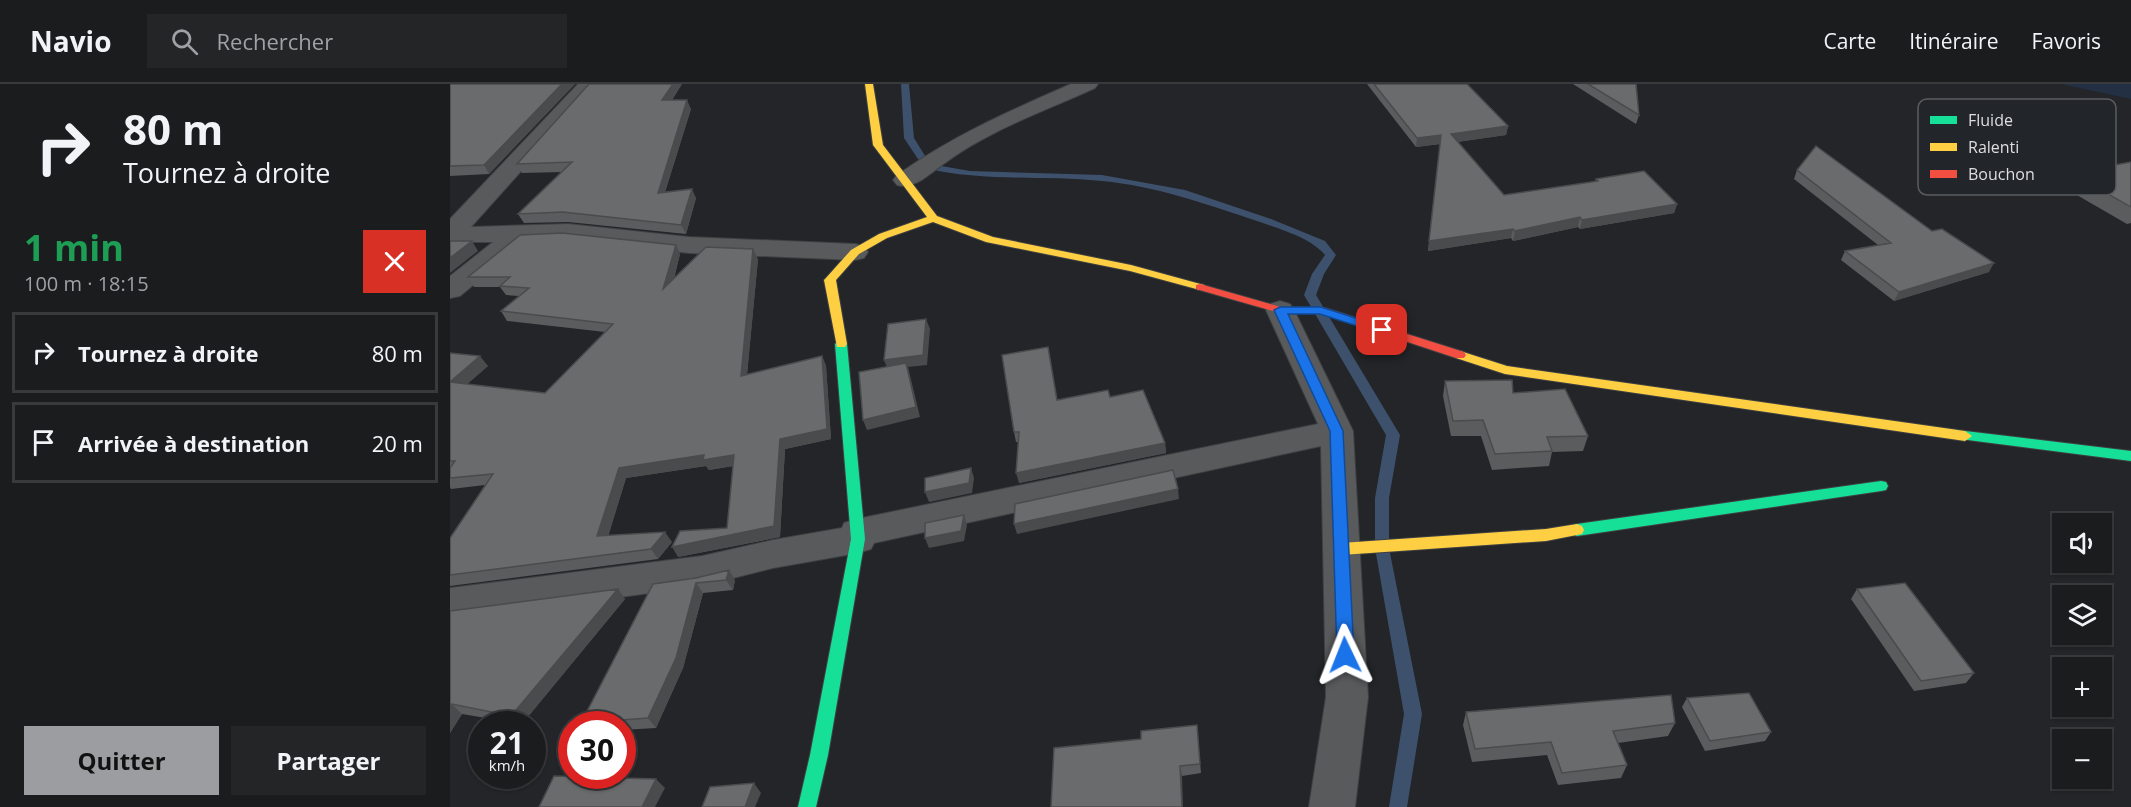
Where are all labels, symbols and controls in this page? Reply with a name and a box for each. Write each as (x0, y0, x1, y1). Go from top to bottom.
search box (147, 14, 567, 68)
text: Navio (30, 22, 111, 60)
icon: search (168, 25, 201, 58)
text: Rechercher (216, 26, 333, 56)
text: Carte (1823, 27, 1876, 55)
text: Itinéraire (1909, 27, 1998, 55)
text: Favoris (2031, 27, 2101, 55)
legend (1918, 99, 2116, 195)
text: 80 m (123, 100, 223, 157)
icon: right (24, 108, 102, 186)
text: Fluide (1968, 109, 2013, 131)
text: Ralenti (1968, 136, 2019, 158)
text: Tournez à droite (123, 154, 331, 191)
text: Bouchon (1968, 163, 2035, 185)
text: 1 min (24, 223, 124, 272)
button: close (363, 230, 426, 293)
text: 100 m · 18:15 (24, 270, 149, 297)
pin (1356, 304, 1407, 355)
icon: arrive (1365, 313, 1398, 346)
icon: right (27, 336, 60, 369)
text: Tournez à droite (78, 338, 259, 368)
text: 80 m (372, 338, 423, 368)
icon: arrive (27, 426, 60, 459)
text: Arrivée à destination (78, 428, 309, 458)
text: 20 m (372, 428, 423, 458)
map controls (2052, 513, 2112, 789)
button: sound (2052, 513, 2112, 573)
button: layers (2052, 585, 2112, 645)
position arrow (1313, 623, 1377, 687)
button: + (2052, 657, 2112, 717)
speed limit sign: 30 (558, 711, 636, 789)
text: 21 (490, 722, 524, 763)
button: Quitter (24, 726, 219, 795)
button: Partager (231, 726, 426, 795)
button: − (2052, 729, 2112, 789)
text: km/h (489, 755, 525, 775)

